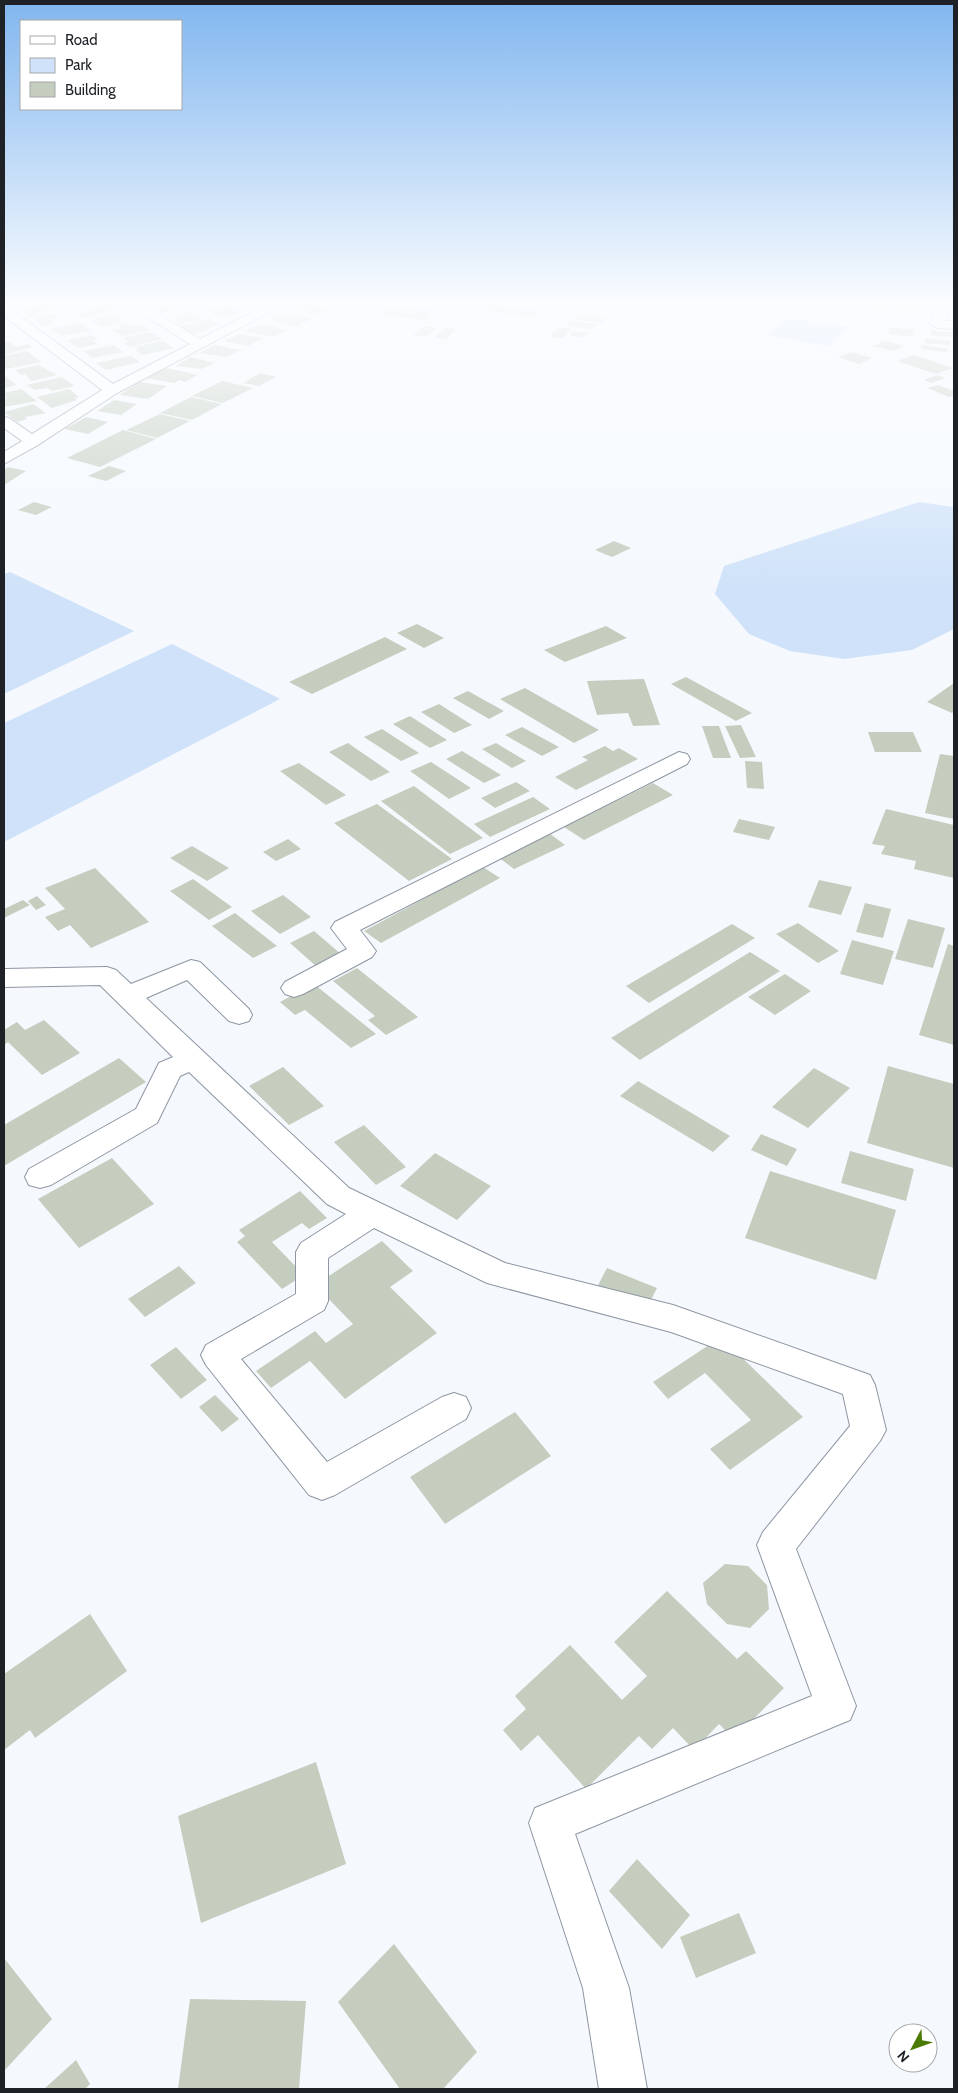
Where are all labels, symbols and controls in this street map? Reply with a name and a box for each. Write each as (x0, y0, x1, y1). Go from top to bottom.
legend (20, 20, 182, 110)
text: Road (65, 31, 98, 49)
text: Park (65, 56, 92, 74)
text: Building (65, 81, 116, 99)
north arrow (888, 2023, 938, 2073)
text: N (893, 2047, 913, 2066)

